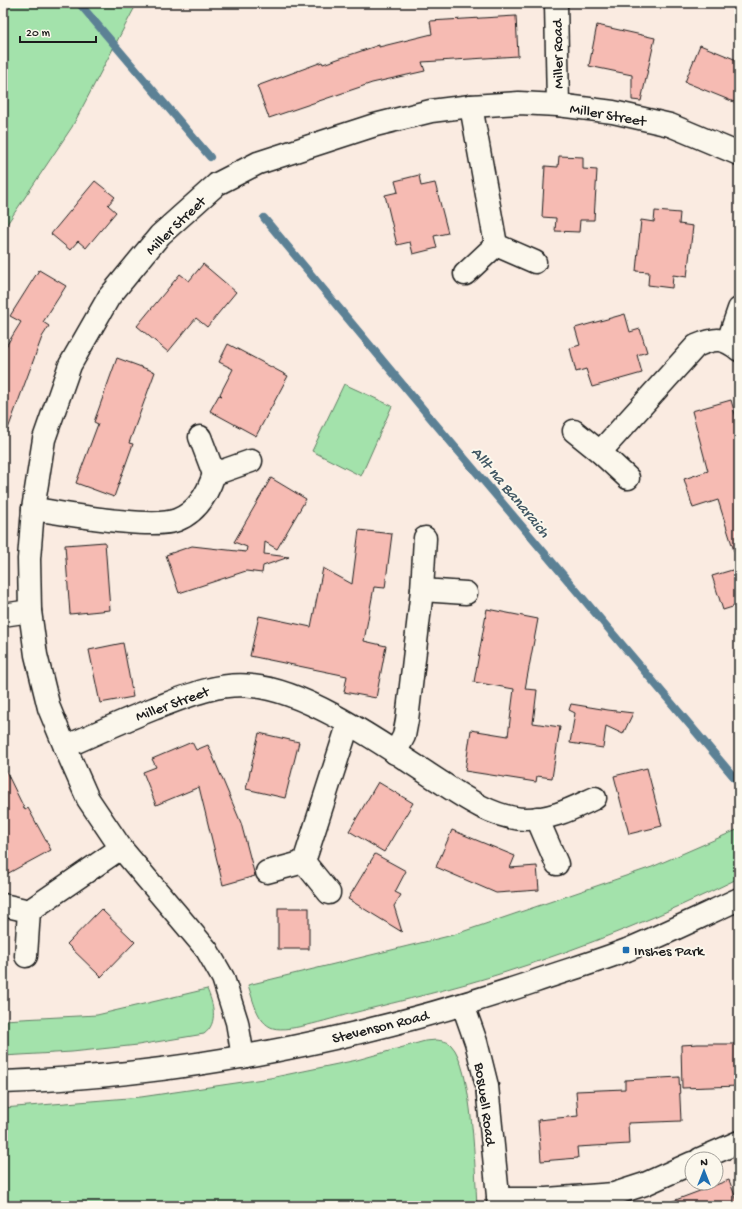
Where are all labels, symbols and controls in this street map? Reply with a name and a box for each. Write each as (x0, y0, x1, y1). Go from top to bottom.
scale bar (20, 18, 96, 44)
street label: Miller Road (549, 18, 569, 89)
text: 20 m (26, 27, 51, 41)
street label: Miller Street (568, 100, 649, 132)
street label: Miller Street (142, 192, 212, 260)
water label: Allt na Banaraich (466, 444, 553, 543)
street label: Miller Street (133, 683, 214, 726)
place label: Inshes Park (634, 943, 705, 961)
marker: Inshes Park (621, 945, 631, 955)
street label: Stevenson Road (330, 1007, 432, 1049)
street label: Boswell Road (469, 1061, 499, 1148)
north arrow (684, 1151, 724, 1191)
text: N (700, 1157, 708, 1169)

